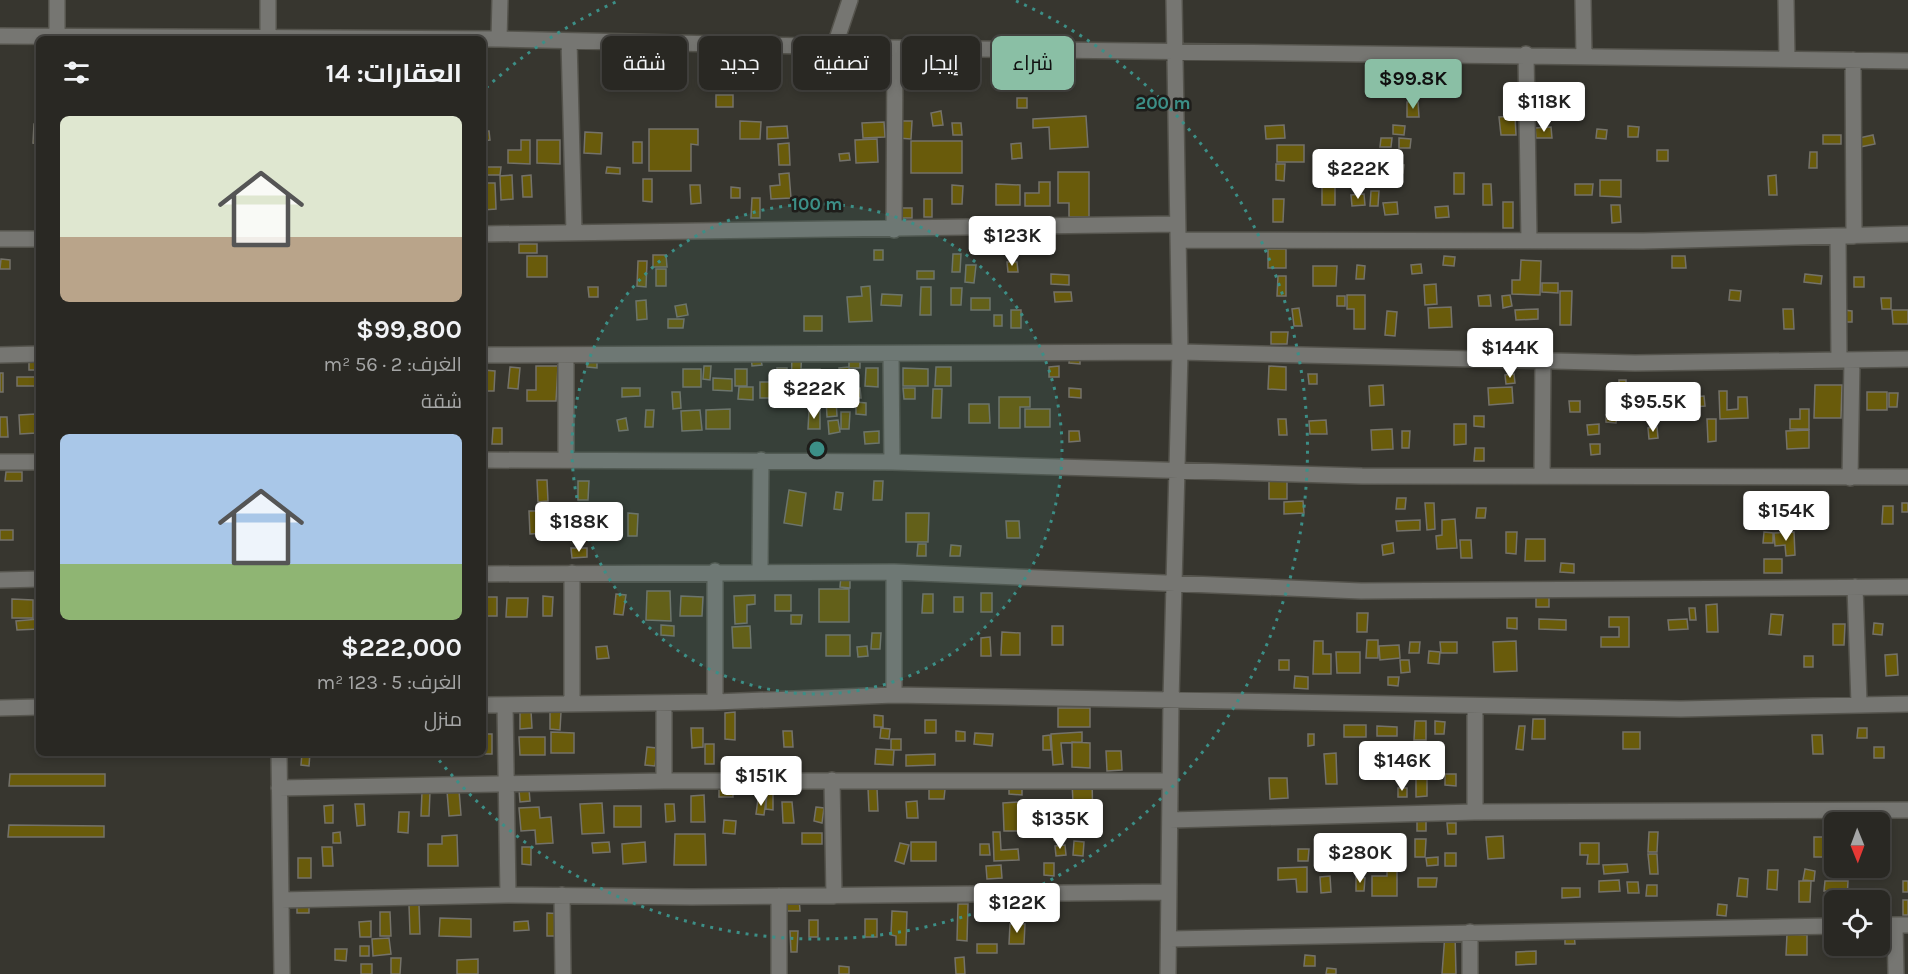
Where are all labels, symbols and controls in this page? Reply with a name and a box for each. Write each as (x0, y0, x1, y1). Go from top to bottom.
chip: شقة (602, 36, 687, 90)
chip: جديد (699, 36, 781, 90)
chip: تصفية (793, 36, 890, 90)
chip: إيجار (902, 36, 980, 90)
chip: شراء (992, 36, 1074, 90)
icon: filters (60, 56, 93, 89)
text: العقارات: 14 (326, 58, 462, 89)
pin: $99.8K (1364, 59, 1462, 110)
text: $99.8K (1379, 67, 1447, 90)
pin: $118K (1502, 82, 1586, 133)
text: $118K (1517, 90, 1571, 113)
text: 200 m (1135, 92, 1191, 114)
pin: $222K (1316, 149, 1400, 200)
icon: home (207, 155, 315, 263)
text: $222K (1326, 157, 1390, 180)
text: 100 m (792, 193, 842, 215)
pin: $123K (970, 216, 1054, 267)
text: $123K (983, 224, 1041, 247)
text: $99,800 (356, 314, 462, 345)
pin: $144K (1468, 328, 1552, 379)
text: $144K (1481, 336, 1539, 359)
text: الغرف: 2 · 56 m² (323, 353, 462, 376)
pin: $222K (772, 369, 856, 420)
text: $222K (782, 377, 846, 400)
pin: $95.5K (1604, 382, 1702, 433)
text: شقة (421, 390, 462, 413)
text: $95.5K (1620, 390, 1686, 413)
centre of rings (807, 439, 827, 459)
icon: home (207, 473, 315, 581)
pin: $154K (1744, 491, 1828, 542)
text: $154K (1757, 499, 1815, 522)
pin: $188K (537, 502, 621, 553)
text: $188K (549, 510, 609, 533)
text: $222,000 (341, 632, 462, 663)
text: الغرف: 5 · 123 m² (317, 671, 462, 694)
text: منزل (424, 708, 462, 731)
pin: $146K (1360, 741, 1444, 792)
text: $146K (1373, 749, 1431, 772)
pin: $151K (719, 756, 803, 807)
text: $151K (735, 764, 787, 787)
pin: $135K (1018, 799, 1102, 850)
text: $135K (1031, 807, 1089, 830)
north arrow (1824, 812, 1890, 878)
map controls (1824, 812, 1890, 956)
pin: $280K (1318, 833, 1402, 884)
text: $280K (1328, 841, 1392, 864)
pin: $122K (975, 883, 1059, 934)
button: locate (1824, 890, 1890, 956)
text: $122K (988, 891, 1046, 914)

